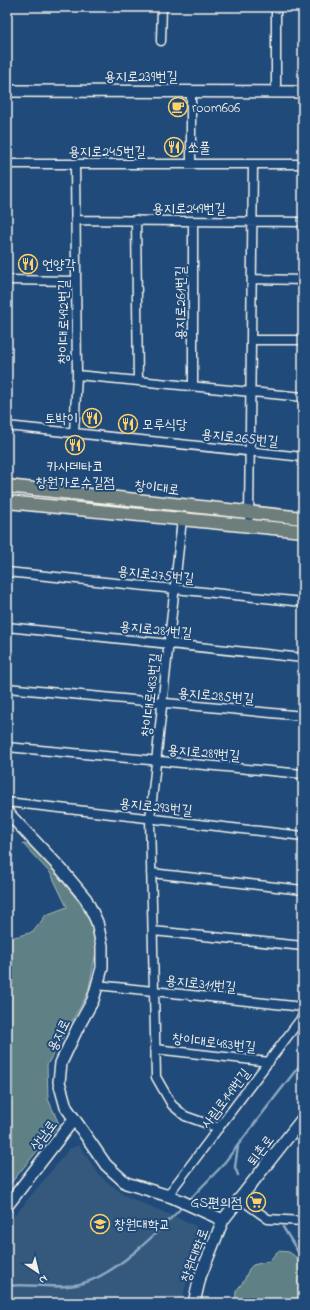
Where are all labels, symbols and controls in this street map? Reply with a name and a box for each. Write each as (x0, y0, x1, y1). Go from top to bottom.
street label: 용지로239번길 (104, 67, 178, 88)
cafe icon: room606 (167, 96, 189, 118)
place label: room606 (192, 98, 240, 119)
restaurant icon: 쏘풀 (163, 136, 185, 158)
place label: 쏘풀 (188, 138, 211, 159)
street label: 용지로245번길 (68, 142, 146, 163)
street label: 용지로249번길 (152, 199, 226, 220)
restaurant icon: 언양각 (17, 253, 39, 275)
place label: 언양각 (42, 255, 76, 276)
street label: 용지로261번길 (171, 265, 192, 340)
street label: 창이대로492번길 (54, 279, 75, 364)
restaurant icon: 토박이 (81, 407, 103, 429)
place label: 토박이 (44, 409, 78, 430)
restaurant icon: 모루식당 (117, 413, 139, 435)
place label: 모루식당 (142, 415, 188, 436)
street label: 용지로265번길 (200, 424, 280, 453)
restaurant icon: 카사데타코 창원가로수길점 (64, 434, 86, 456)
place label: 카사데타코 창원가로수길점 (36, 457, 114, 494)
street label: 창이대로 (133, 476, 180, 501)
street label: 용지로275번길 (116, 561, 196, 590)
street label: 용지로281번길 (118, 616, 194, 645)
street label: 창이대로483번길 (137, 651, 166, 738)
street label: 용지로285번길 (177, 683, 256, 710)
street label: 용지로289번길 (167, 740, 242, 767)
street label: 용지로293번길 (118, 793, 194, 822)
street label: 용지로311번길 (164, 970, 238, 999)
street label: 용지로 (43, 1016, 76, 1055)
street label: 창이대로483번길 (171, 1029, 258, 1058)
street label: 사림로149번길 (197, 1064, 256, 1133)
street label: 상남로 (26, 1116, 63, 1156)
street label: 퇴촌로 (243, 1131, 280, 1171)
supermarket icon: GS편의점 (245, 1191, 267, 1213)
place label: GS편의점 (190, 1193, 242, 1214)
school or university icon: 창원대학교 (89, 1213, 111, 1235)
place label: 창원대학교 (114, 1215, 170, 1236)
street label: 창원대학로 (176, 1225, 215, 1286)
north arrow (18, 1252, 58, 1292)
text: N (36, 1271, 51, 1288)

